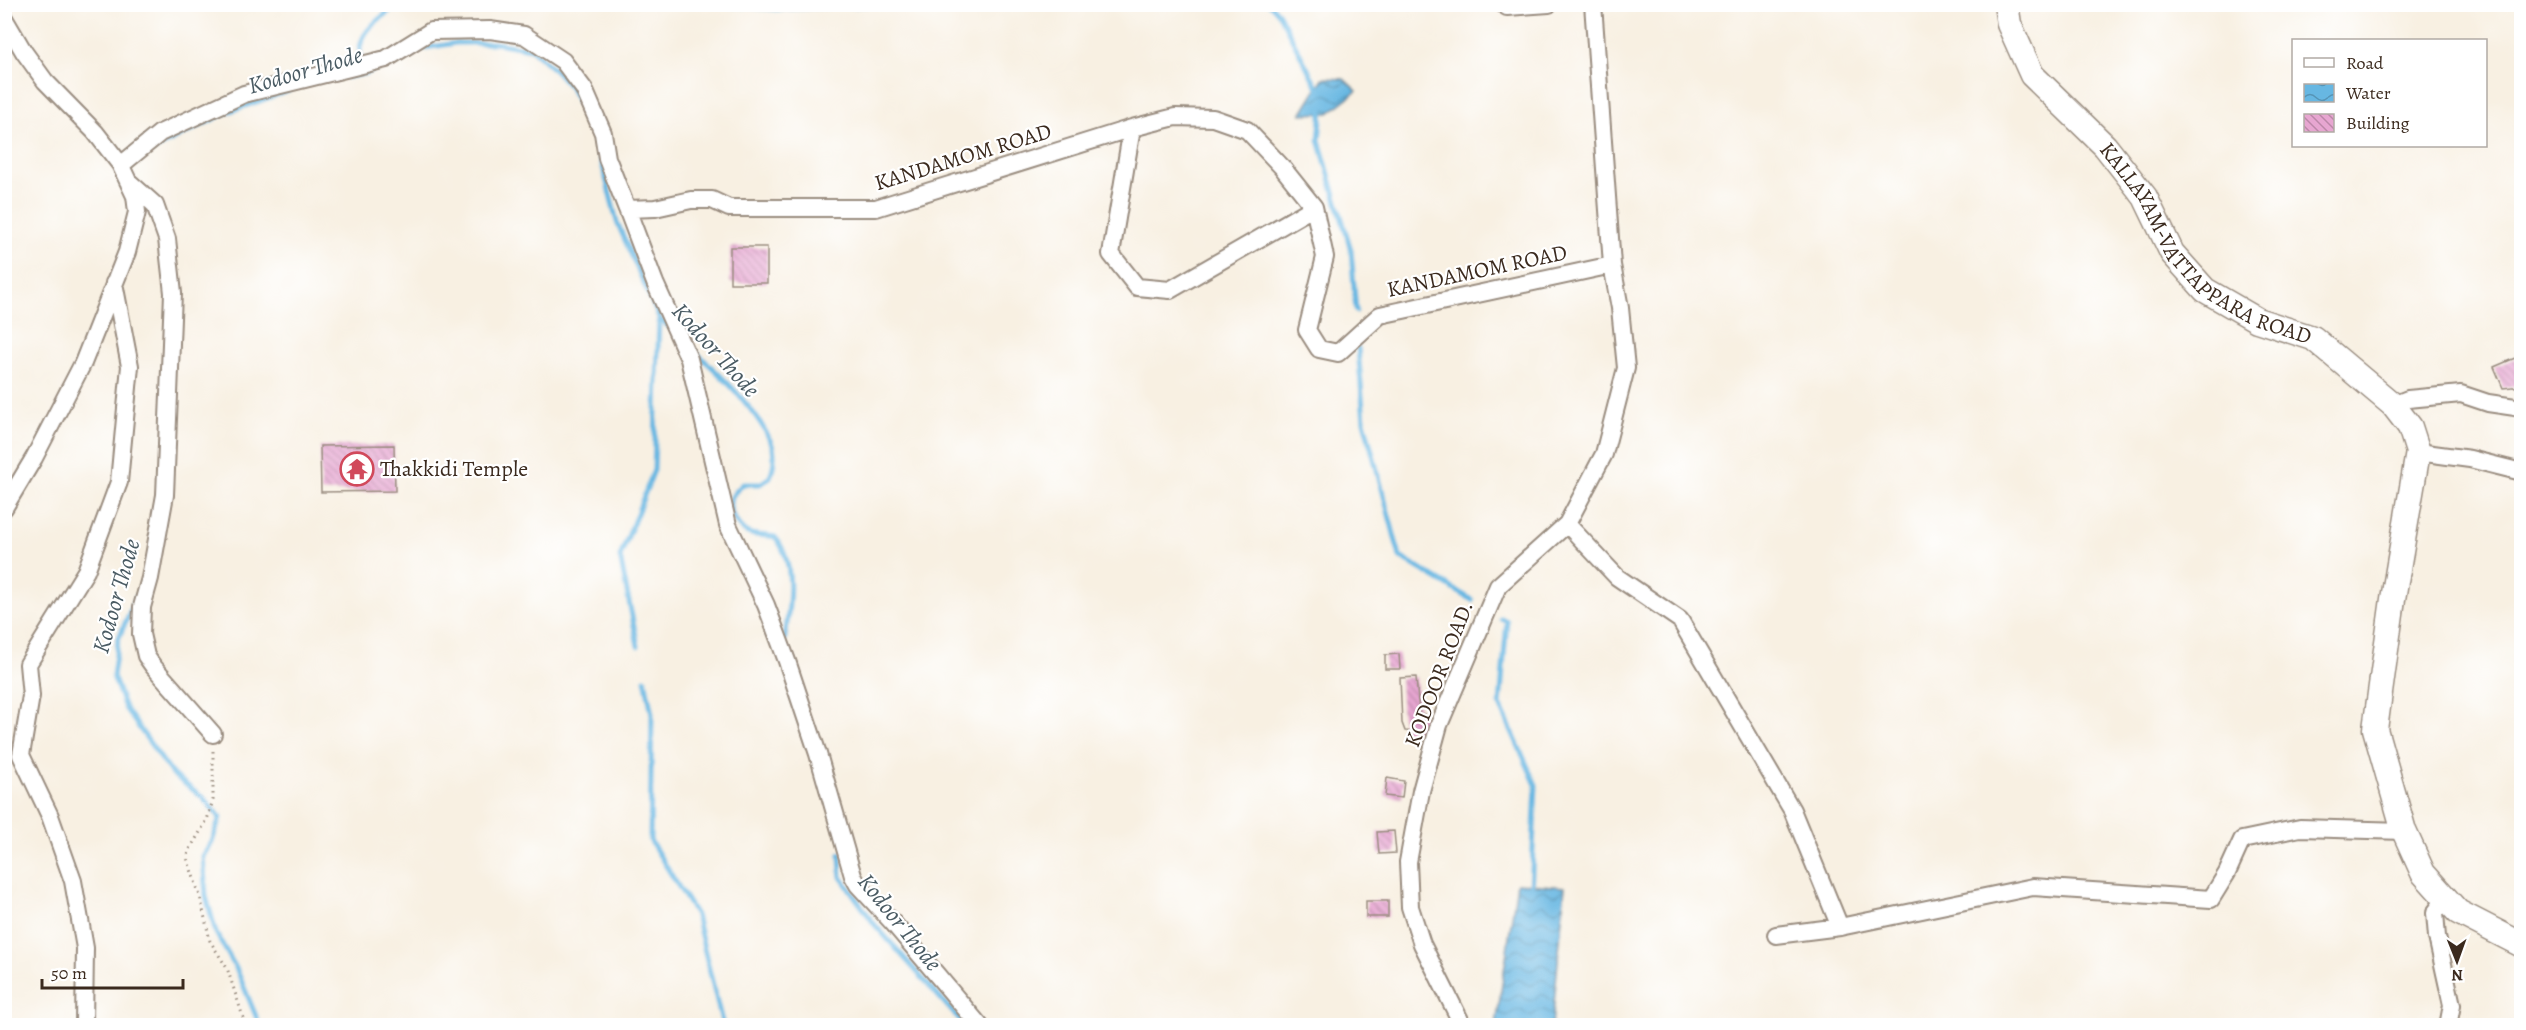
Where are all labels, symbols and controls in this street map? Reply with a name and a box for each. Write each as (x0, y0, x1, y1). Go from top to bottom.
water label: Kodoor Thode (244, 38, 366, 102)
legend (2292, 39, 2487, 147)
text: Road (2346, 51, 2384, 75)
text: Water (2345, 81, 2391, 105)
text: Building (2346, 111, 2410, 135)
street label: KANDAMOM ROAD (871, 116, 1055, 198)
street label: KALLAYAM-VATTAPPARA ROAD (2092, 136, 2315, 352)
street label: KANDAMOM ROAD (1384, 237, 1570, 305)
water label: Kodoor Thode (665, 296, 767, 405)
temple icon: Thakkidi Temple (339, 451, 375, 487)
place label: Thakkidi Temple (380, 454, 528, 484)
water label: Kodoor Thode (84, 535, 148, 657)
street label: KODOOR ROAD. (1397, 596, 1481, 752)
water label: Kodoor Thode (851, 866, 950, 978)
north arrow (2427, 931, 2487, 991)
scale bar (42, 952, 183, 990)
text: 50 m (51, 961, 87, 985)
text: N (2451, 964, 2463, 986)

